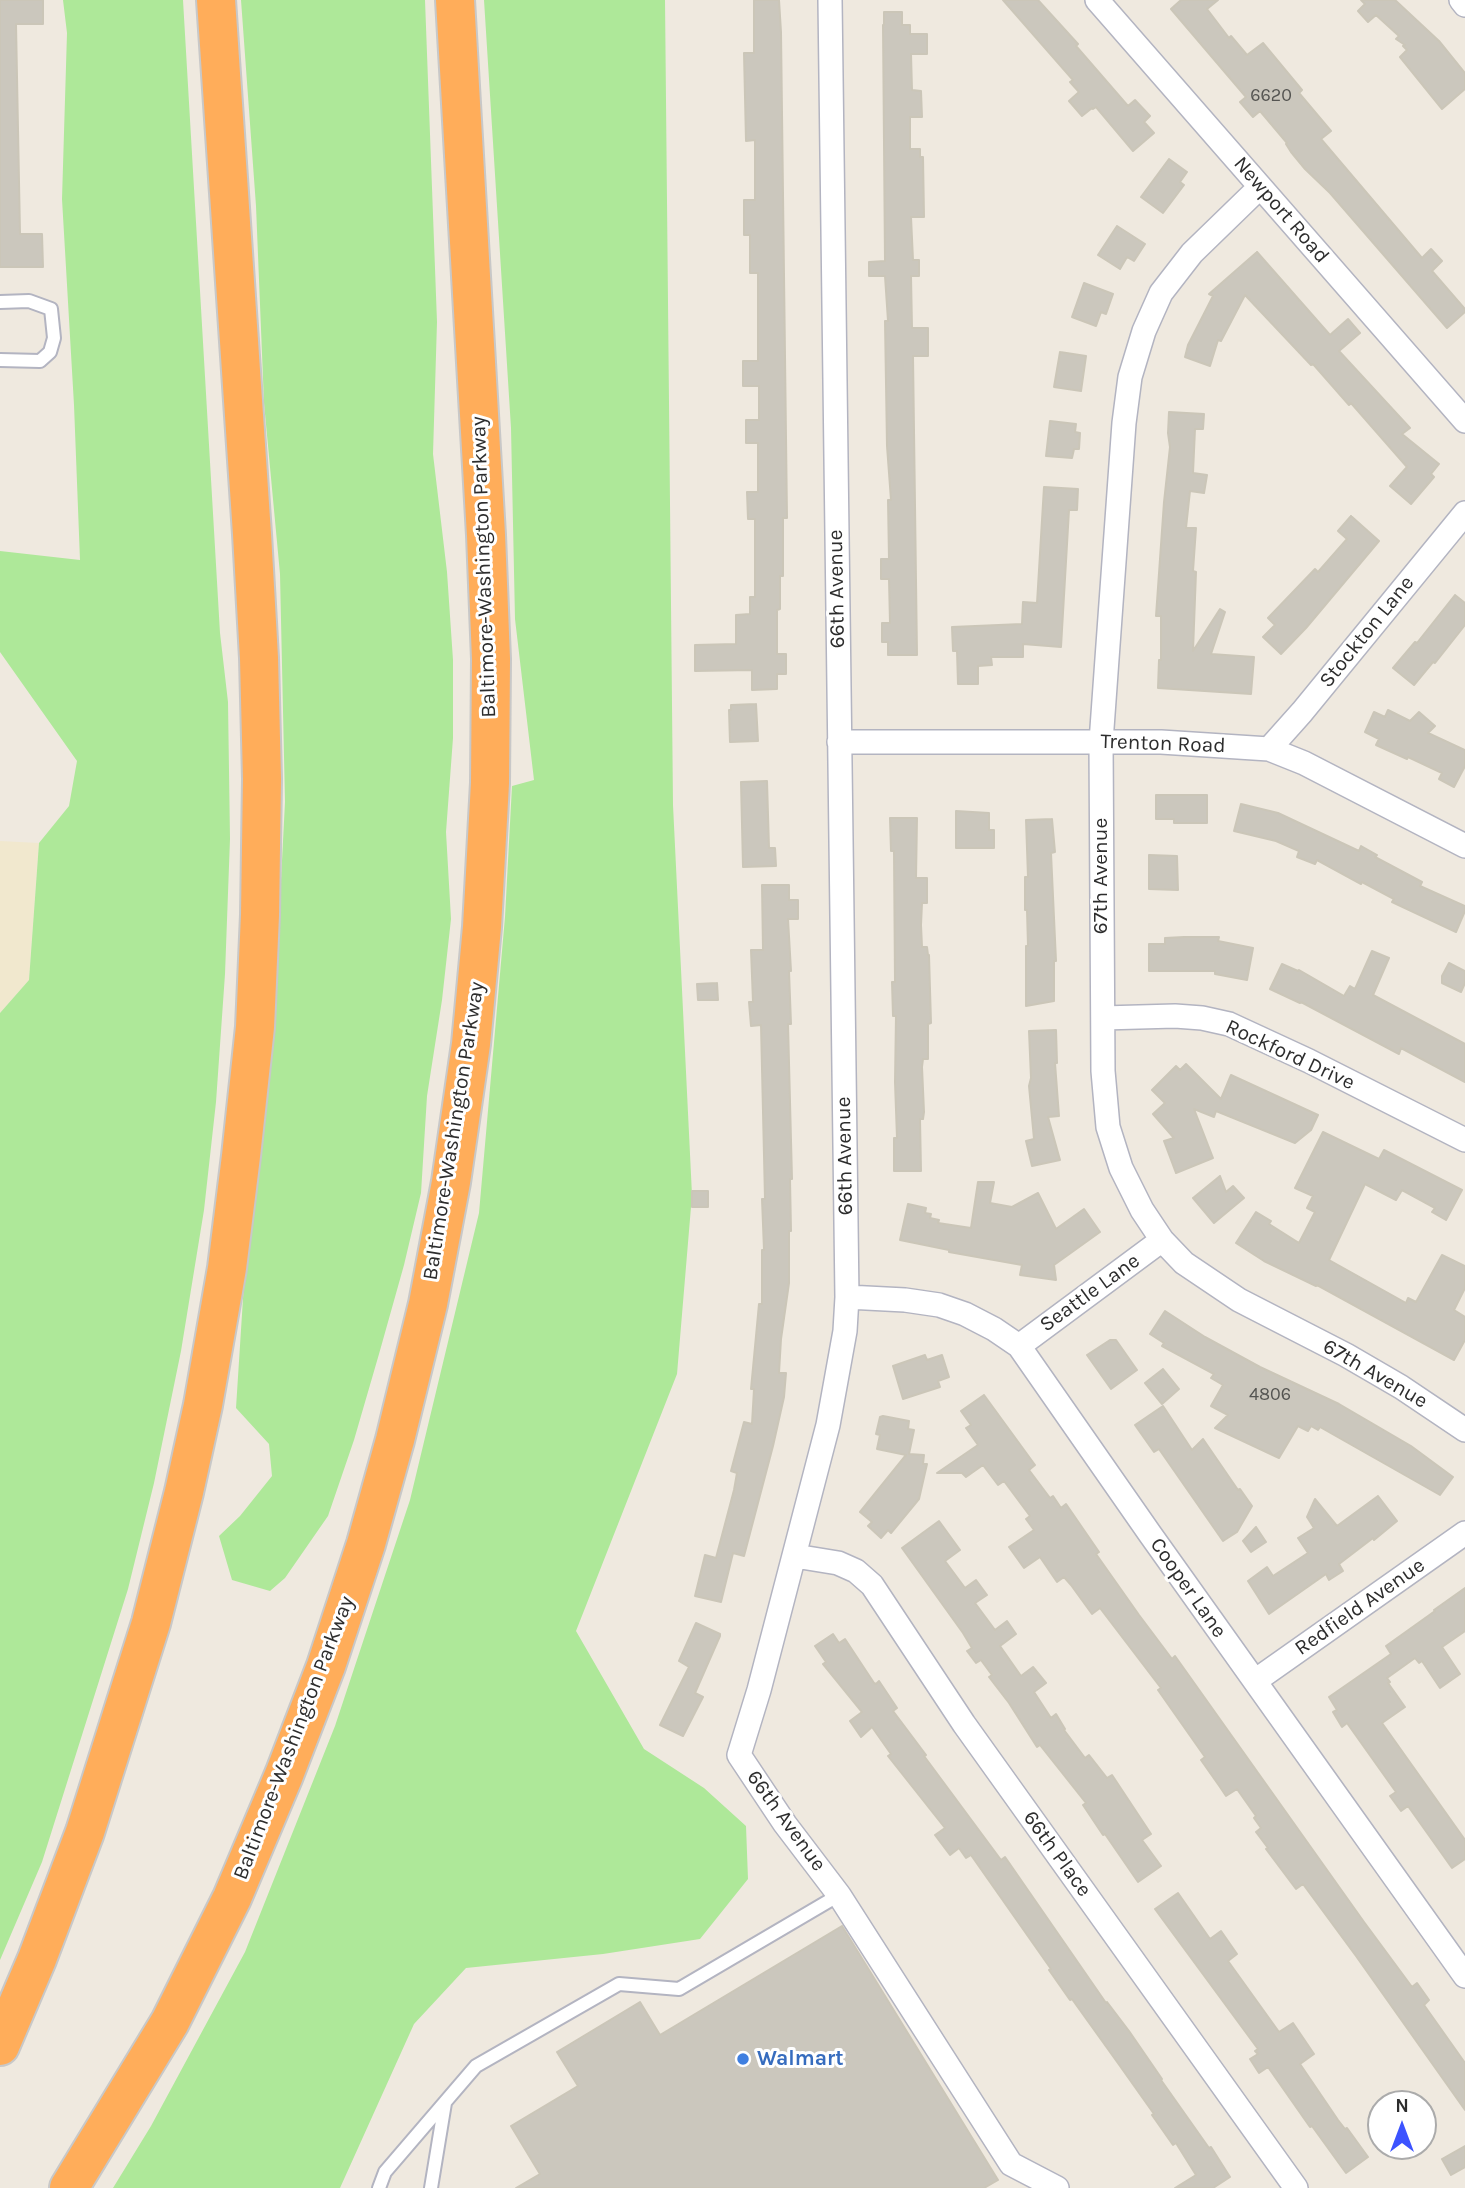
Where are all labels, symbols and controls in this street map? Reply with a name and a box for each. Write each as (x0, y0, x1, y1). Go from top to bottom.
house number: 6620 (1250, 85, 1292, 107)
street label: Newport Road (1228, 152, 1334, 268)
street label: Baltimore-Washington Parkway (466, 416, 502, 718)
street label: 66th Avenue (823, 529, 851, 649)
street label: Stockton Lane (1314, 571, 1420, 693)
street label: Trenton Road (1100, 729, 1226, 759)
street label: 67th Avenue (1088, 818, 1114, 934)
street label: Baltimore-Washington Parkway (418, 980, 490, 1282)
street label: Rockford Drive (1222, 1014, 1358, 1096)
street label: 66th Avenue (831, 1096, 859, 1216)
street label: Seattle Lane (1035, 1248, 1145, 1338)
street label: 67th Avenue (1318, 1334, 1432, 1414)
house number: 4806 (1249, 1384, 1291, 1406)
street label: Cooper Lane (1144, 1533, 1232, 1643)
street label: Redfield Avenue (1290, 1553, 1430, 1661)
street label: Baltimore-Washington Parkway (228, 1593, 360, 1883)
street label: 66th Avenue (741, 1766, 831, 1876)
street label: 66th Place (1017, 1806, 1097, 1902)
place label: Walmart (757, 2046, 843, 2072)
marker: Walmart (735, 2051, 751, 2067)
north arrow (1367, 2090, 1437, 2160)
text: N (1395, 2095, 1409, 2117)

